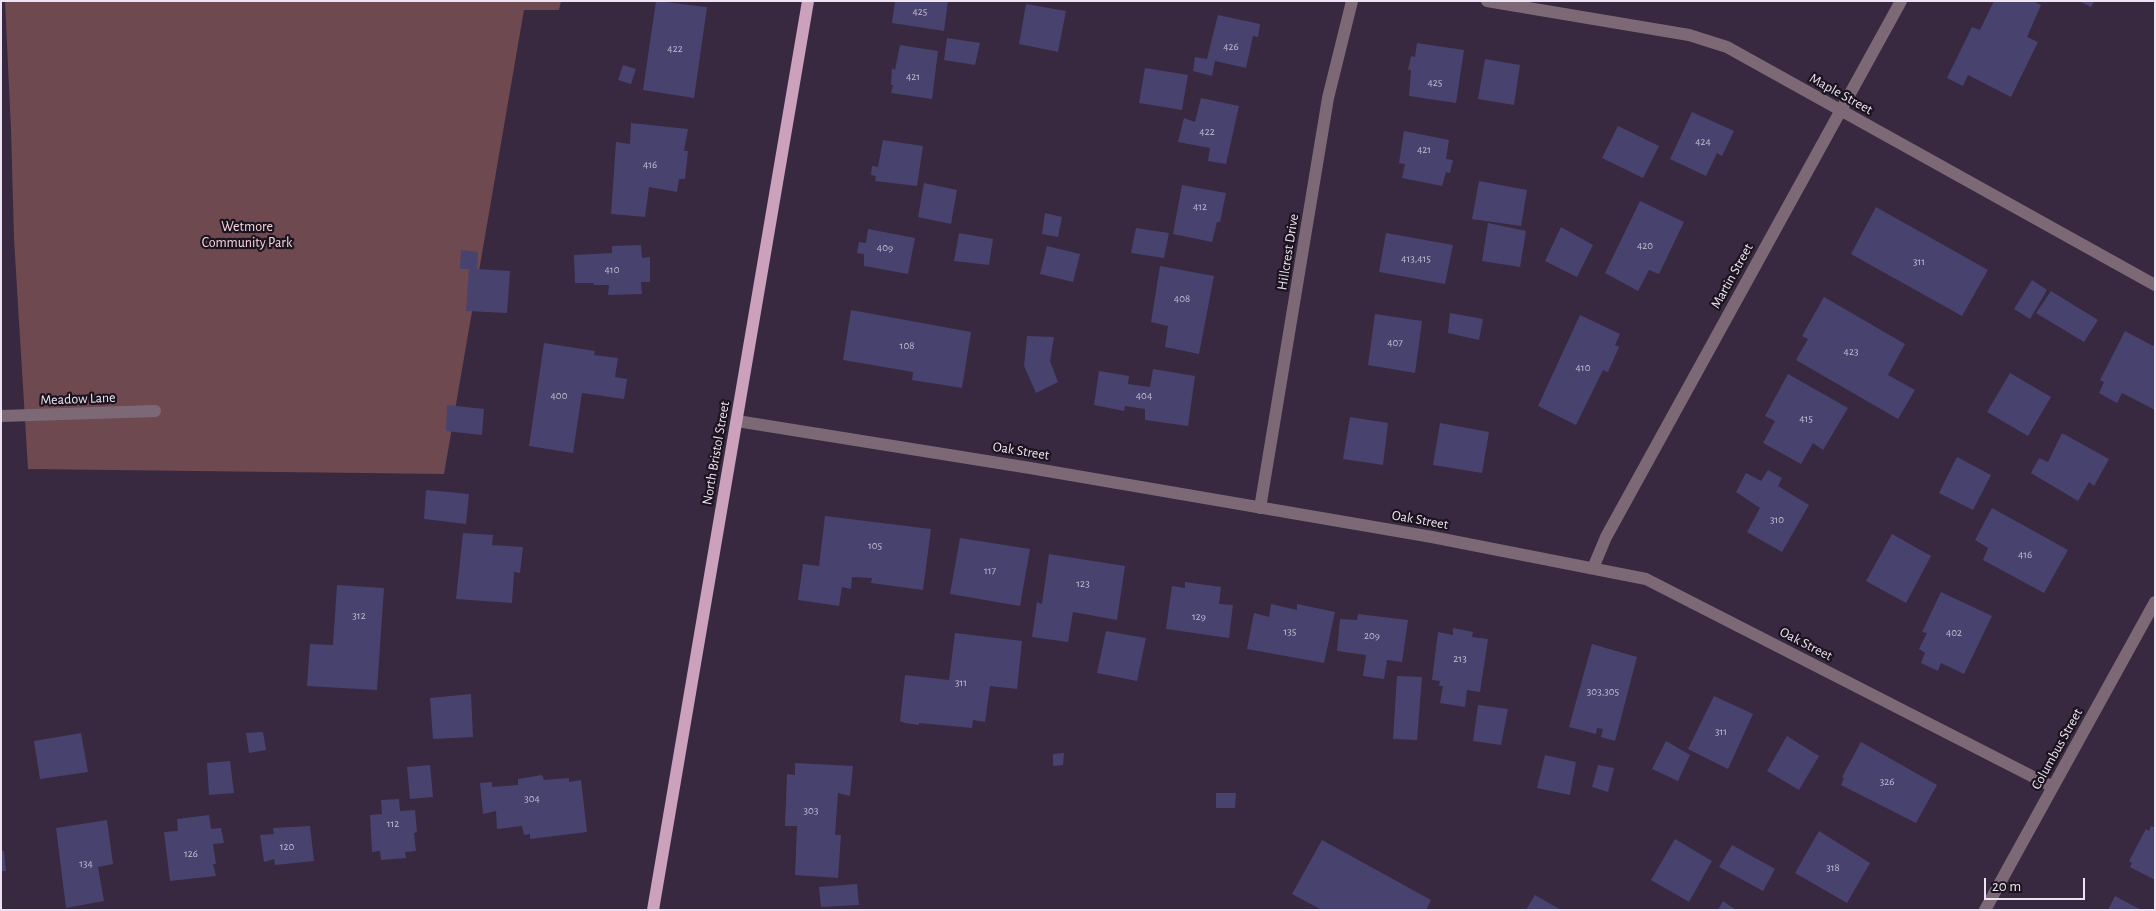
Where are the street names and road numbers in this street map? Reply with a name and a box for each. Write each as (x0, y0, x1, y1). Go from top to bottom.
street label: Maple Street (1806, 70, 1876, 118)
street label: Hillcrest Drive (1274, 213, 1302, 291)
street label: Martin Street (1707, 240, 1757, 312)
street label: Meadow Lane (40, 389, 116, 409)
street label: North Bristol Street (699, 400, 733, 506)
street label: Oak Street (992, 438, 1050, 464)
street label: Oak Street (1390, 507, 1450, 533)
street label: Oak Street (1777, 624, 1835, 664)
street label: Columbus Street (2028, 705, 2086, 793)

